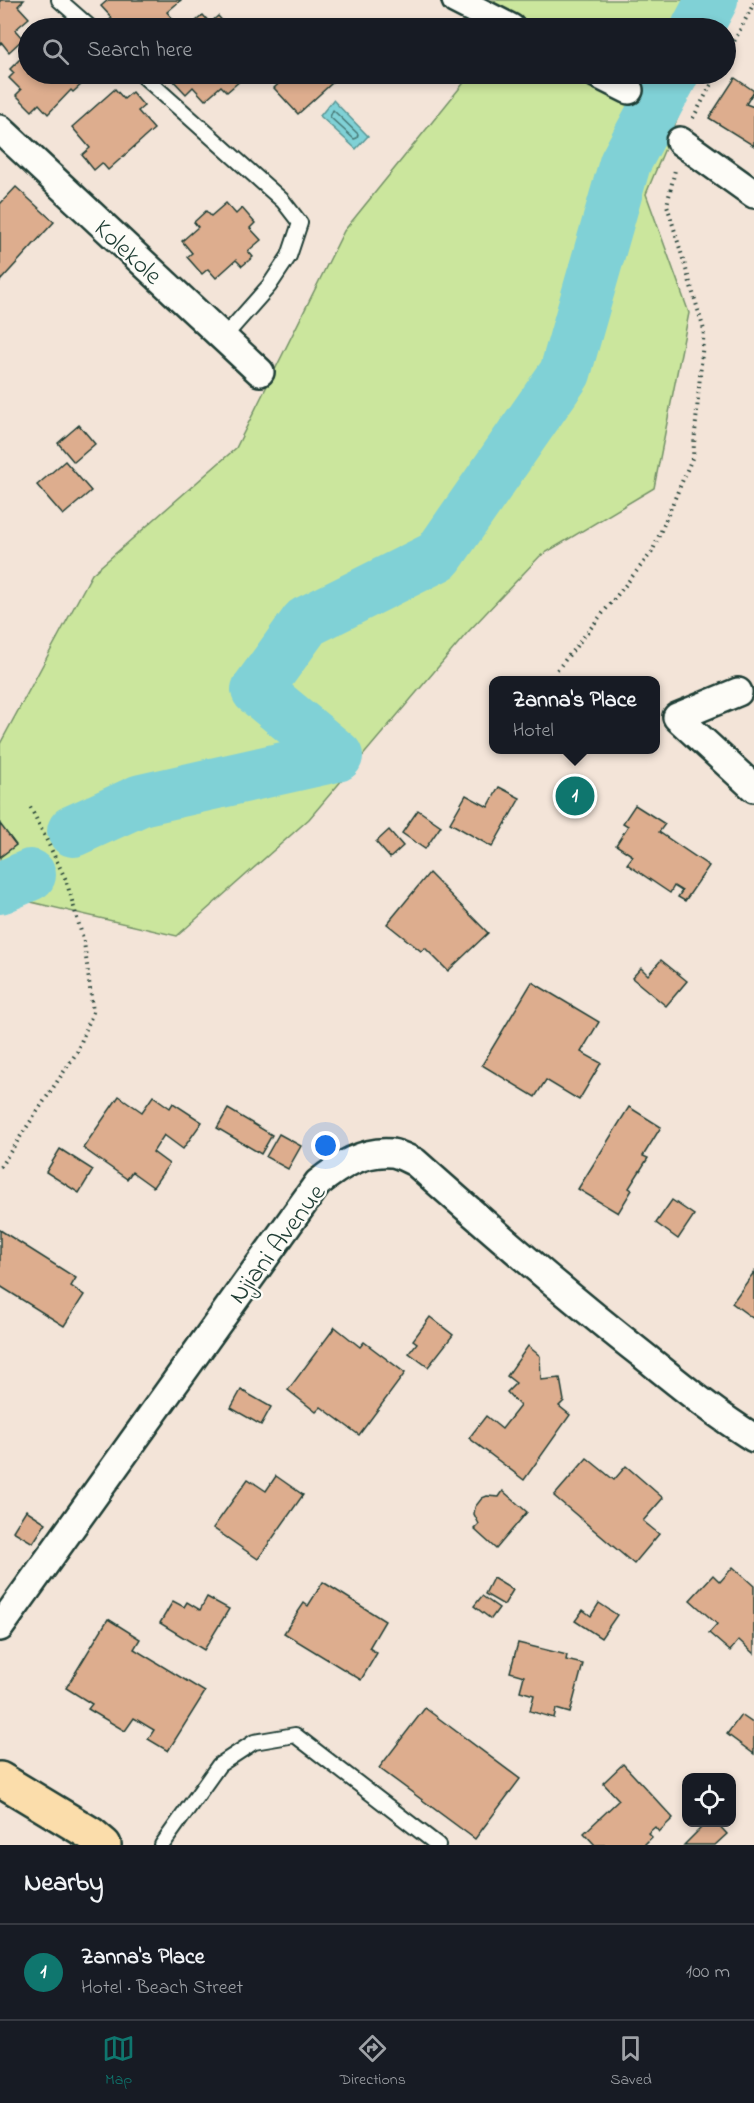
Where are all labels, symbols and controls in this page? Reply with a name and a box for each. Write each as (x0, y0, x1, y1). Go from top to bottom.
search box (18, 18, 736, 84)
icon: search (39, 35, 72, 68)
text: Search here (87, 35, 192, 67)
street label: Kolekole (84, 212, 170, 295)
popup (489, 676, 660, 754)
text: Zanna's Place (513, 685, 636, 717)
text: Hotel (513, 717, 554, 746)
pin: 1 (556, 774, 594, 818)
your location (311, 1131, 340, 1160)
street label: Njiani Avenue (220, 1176, 337, 1313)
map controls (682, 1773, 736, 1827)
button: locate (682, 1773, 736, 1827)
text: Nearby (24, 1865, 103, 1903)
text: Zanna's Place (81, 1942, 205, 1974)
text: 1 (40, 1958, 47, 1987)
text: 100 m (686, 1958, 730, 1987)
text: Hotel · Beach Street (81, 1974, 243, 2003)
tab: Map (102, 2032, 135, 2092)
tab: Directions (339, 2032, 406, 2092)
tab: Saved (610, 2032, 652, 2092)

